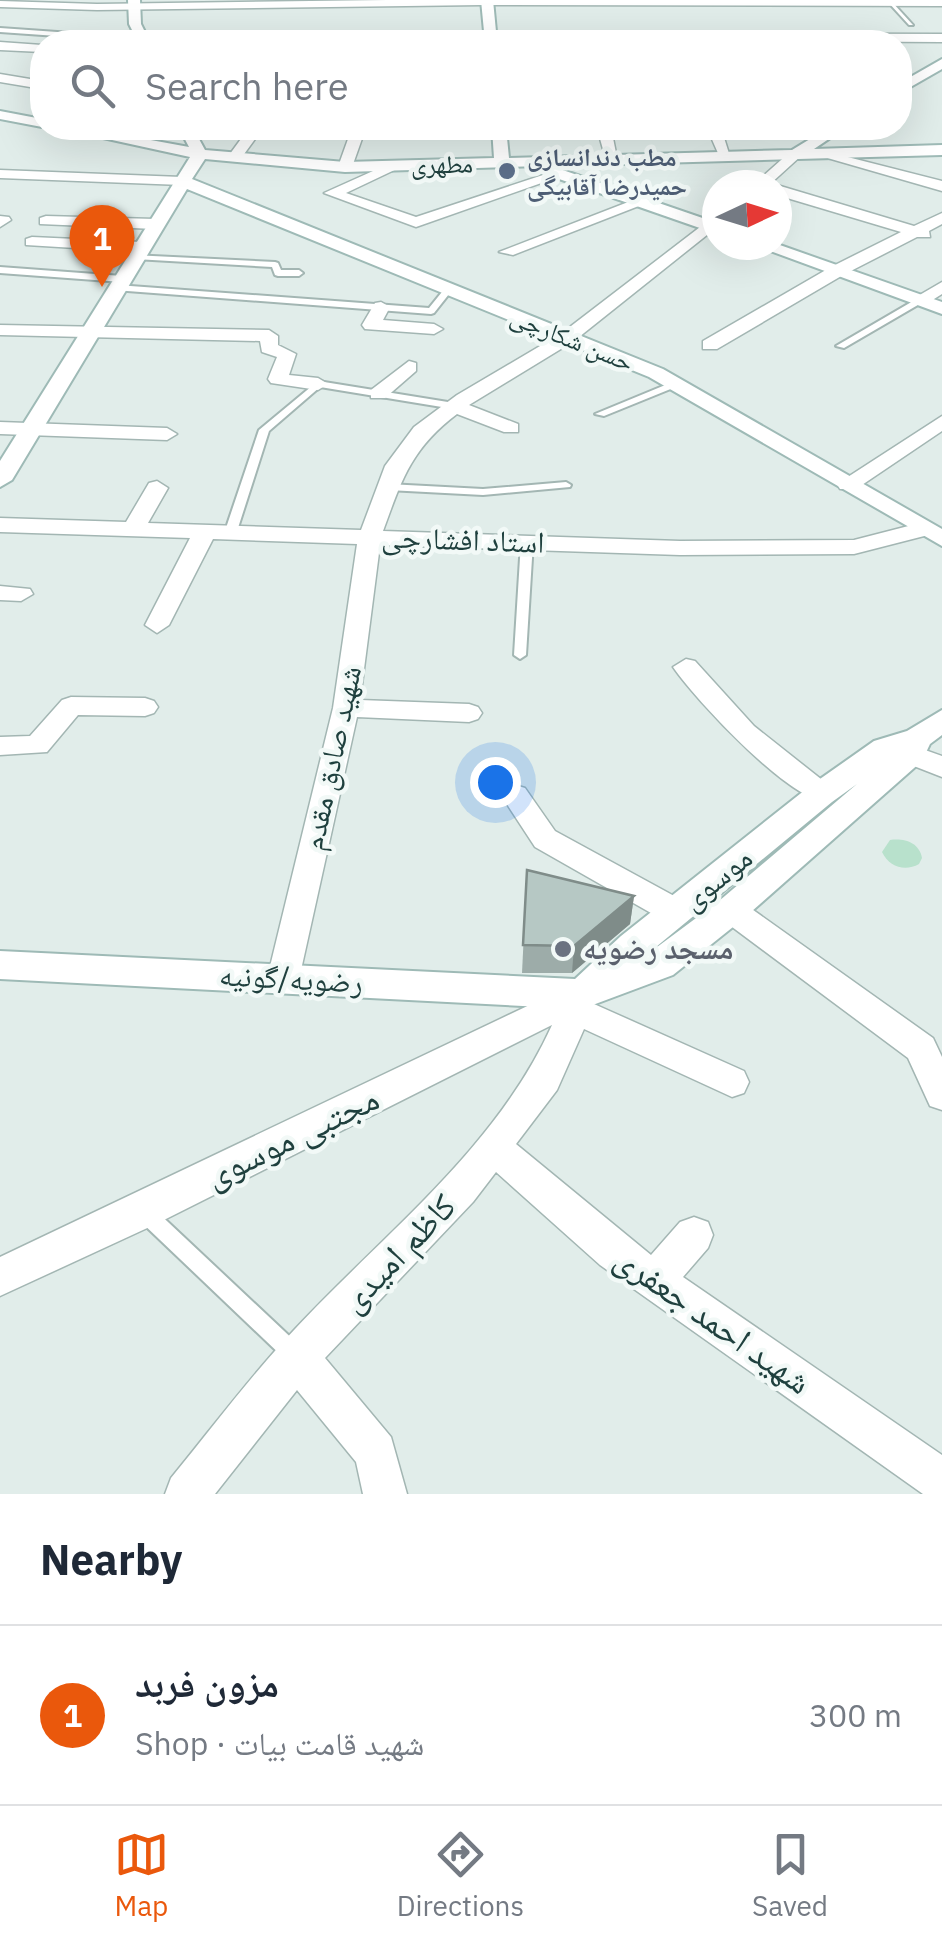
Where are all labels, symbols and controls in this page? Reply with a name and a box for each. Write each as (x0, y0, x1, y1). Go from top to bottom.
search box (30, 30, 912, 140)
icon: search (65, 58, 120, 113)
text: Search here (145, 61, 349, 110)
place label: مطب دندانسازی حمیدرضا آقابیگی (527, 140, 687, 202)
street label: مطهری (411, 146, 473, 181)
marker: مطب دندانسازی حمیدرضا آقابیگی (496, 160, 518, 182)
north arrow (702, 170, 792, 260)
pin: 1 (70, 204, 134, 287)
street label: حسن شکارچی (506, 299, 639, 378)
street label: استاد افشارچی (381, 516, 545, 561)
street label: شهید صادق مقدم (292, 662, 370, 854)
your location (470, 757, 521, 808)
street label: موسوی (673, 837, 759, 918)
place label: مسجد رضویه (583, 928, 734, 967)
marker: مسجد رضویه (552, 938, 574, 960)
street label: رضویه/گونیه (218, 954, 364, 1001)
street label: مجتبی موسوی (197, 1074, 386, 1198)
street label: کاظم امیدی (329, 1183, 466, 1322)
street label: شهید احمد جعفری (606, 1234, 821, 1404)
text: Nearby (40, 1532, 182, 1587)
text: مزون فربد (135, 1658, 279, 1707)
text: 1 (63, 1694, 82, 1736)
text: 300 m (809, 1694, 902, 1736)
text: Shop · شهید قامت بیات (135, 1722, 424, 1764)
tab: Map (114, 1827, 169, 1924)
tab: Directions (397, 1827, 524, 1924)
tab: Saved (752, 1827, 828, 1924)

